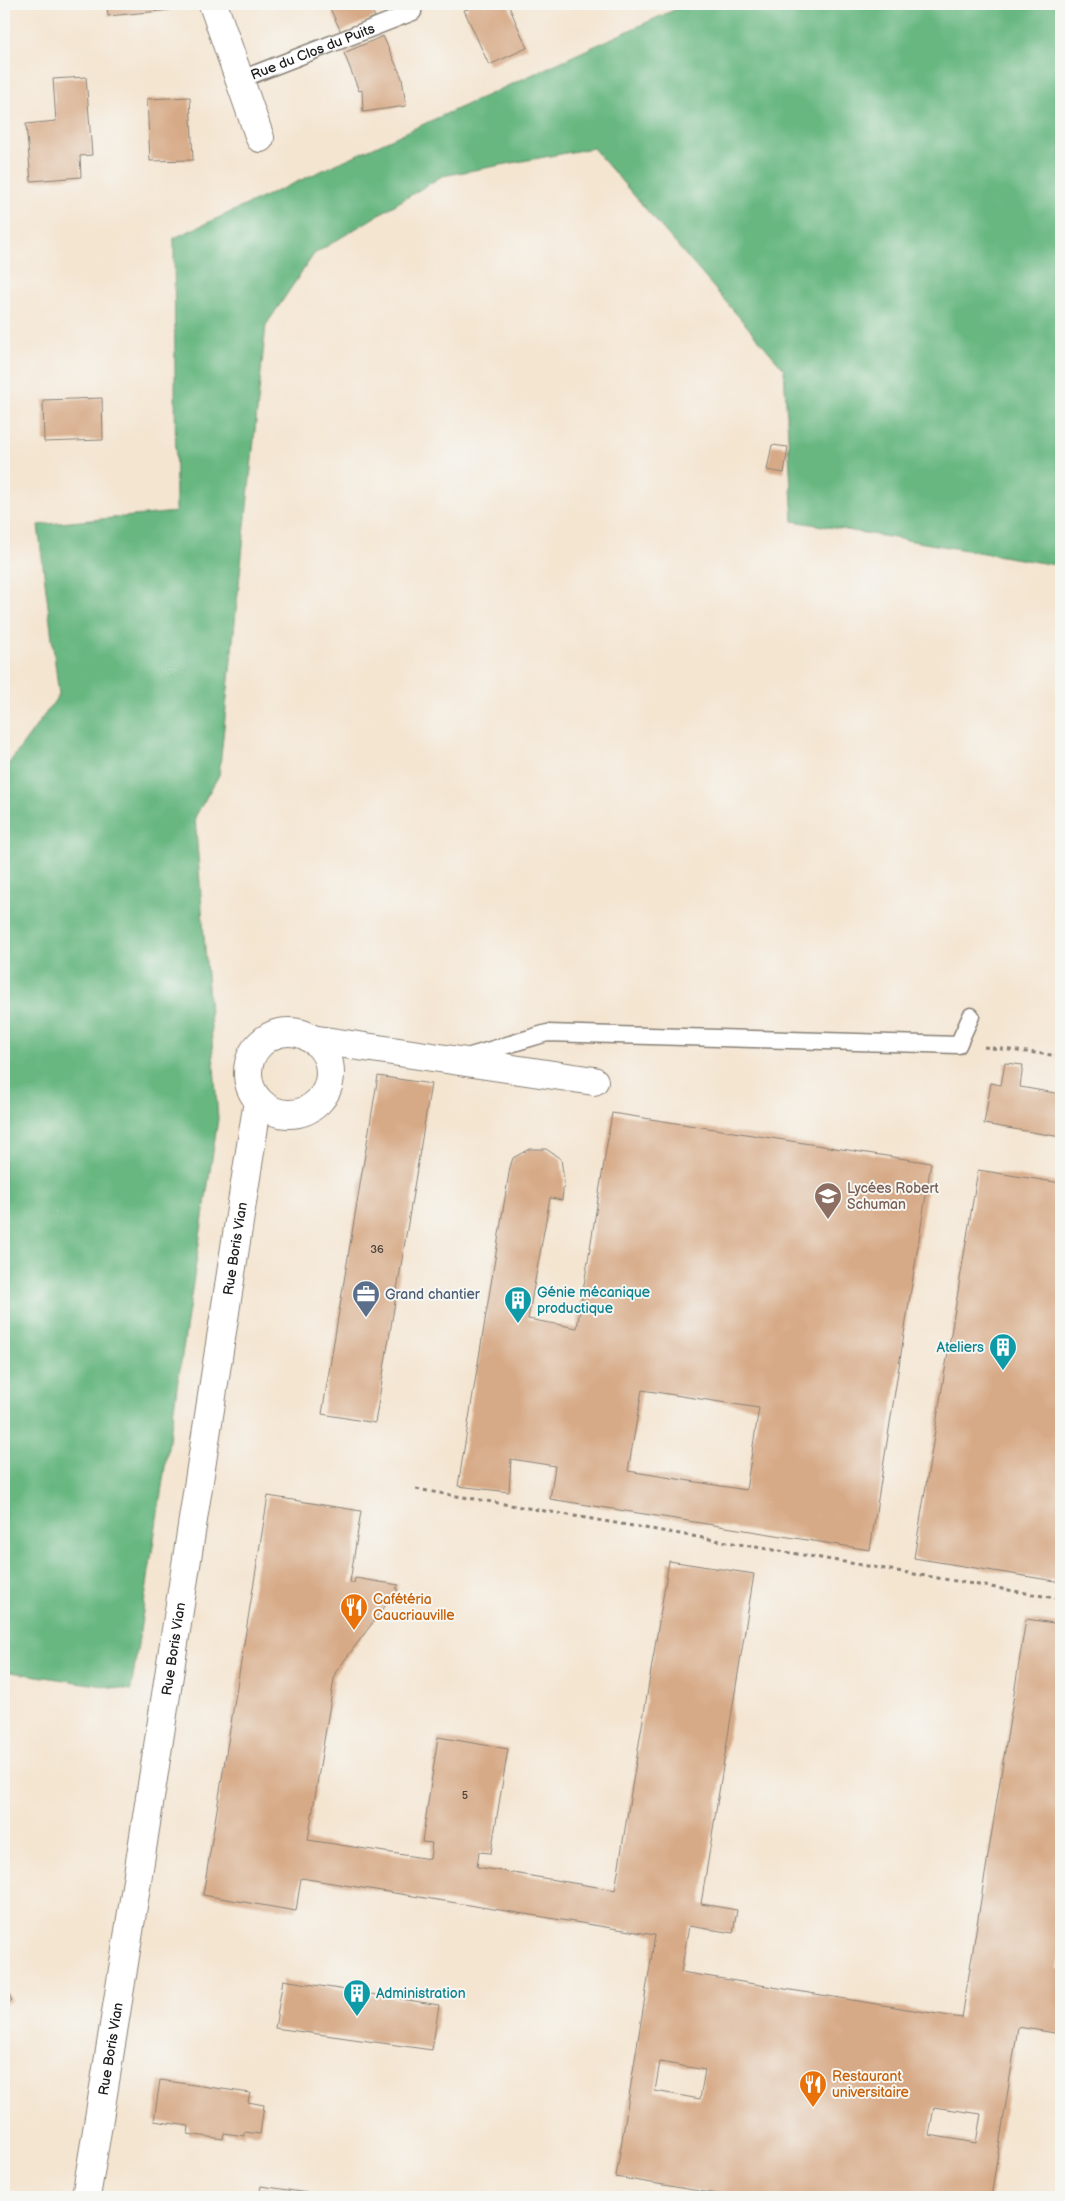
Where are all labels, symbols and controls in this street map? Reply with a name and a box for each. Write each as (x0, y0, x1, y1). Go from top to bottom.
street label: Rue du Clos du Puits (248, 20, 377, 84)
place label: Lycées Robert Schuman (847, 1180, 940, 1213)
school or university icon: Lycées Robert Schuman (813, 1181, 843, 1220)
street label: Rue Boris Vian (220, 1201, 251, 1296)
house number: 36 (370, 1243, 384, 1256)
office icon: Grand chantier (351, 1279, 381, 1318)
place label: Génie mécanique productique (537, 1284, 650, 1317)
building icon: Génie mécanique productique (503, 1285, 533, 1324)
place label: Grand chantier (385, 1286, 481, 1303)
building icon: Ateliers (988, 1332, 1018, 1371)
place label: Ateliers (937, 1339, 984, 1356)
place label: Cafétéria Caucriauville (373, 1591, 455, 1624)
restaurant icon: Cafétéria Caucriauville (339, 1592, 369, 1631)
street label: Rue Boris Vian (158, 1601, 189, 1697)
house number: 5 (462, 1789, 468, 1802)
building icon: Administration (342, 1978, 372, 2017)
place label: Administration (376, 1985, 466, 2002)
street label: Rue Boris Vian (95, 2001, 127, 2097)
place label: Restaurant universitaire (832, 2068, 909, 2101)
restaurant icon: Restaurant universitaire (798, 2069, 828, 2108)

